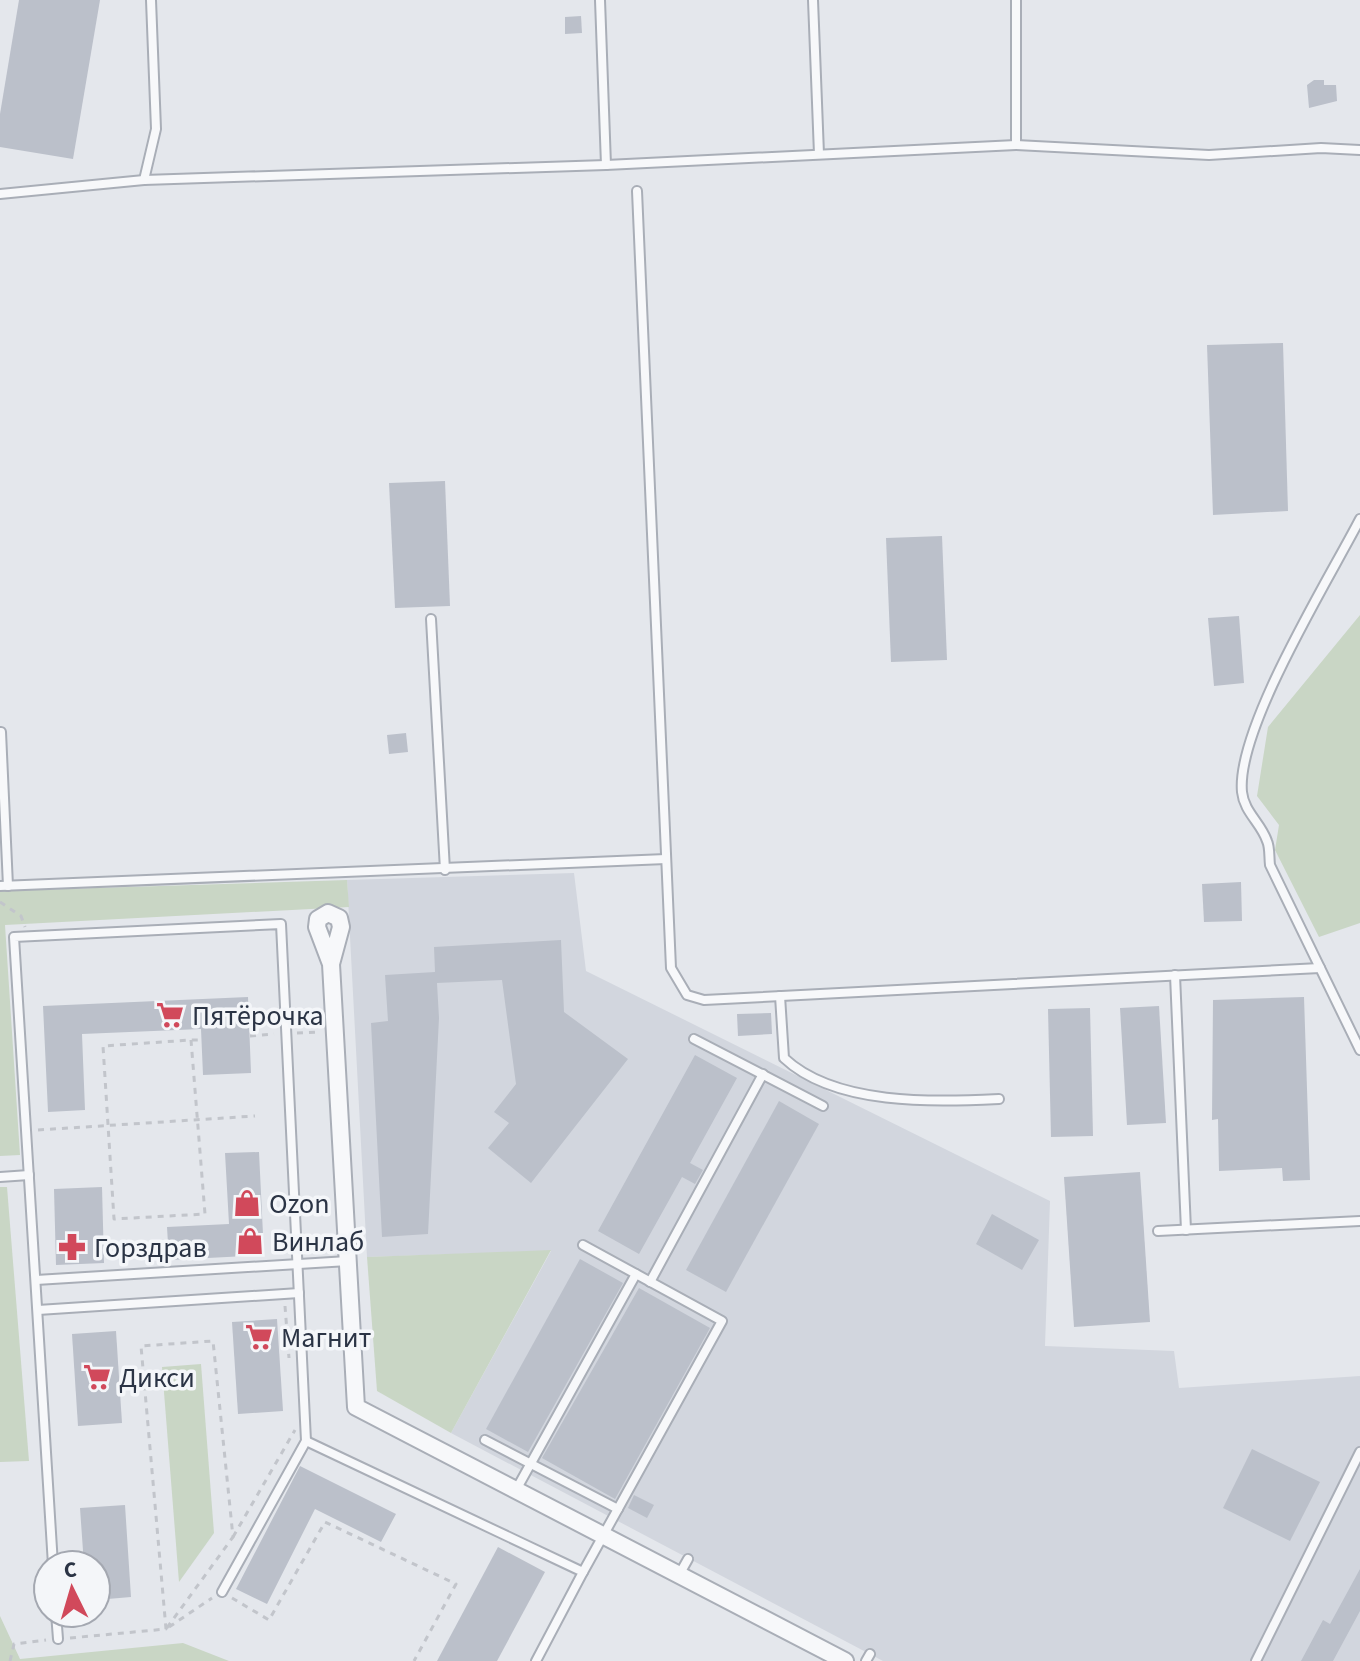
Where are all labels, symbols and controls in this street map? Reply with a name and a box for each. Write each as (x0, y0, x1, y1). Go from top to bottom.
place label: Пятёрочка (192, 996, 324, 1036)
supermarket icon: Пятёрочка (155, 1000, 185, 1030)
place label: Ozon (269, 1184, 330, 1224)
shop icon: Ozon (232, 1188, 262, 1218)
place label: Винлаб (272, 1222, 364, 1262)
shop icon: Винлаб (235, 1226, 265, 1256)
place label: Горздрав (94, 1228, 207, 1268)
pharmacy icon: Горздрав (57, 1232, 87, 1262)
place label: Магнит (281, 1318, 372, 1358)
supermarket icon: Магнит (244, 1322, 274, 1352)
place label: Дикси (119, 1358, 195, 1398)
supermarket icon: Дикси (82, 1362, 112, 1392)
north arrow (32, 1549, 112, 1629)
text: С (63, 1554, 78, 1587)

